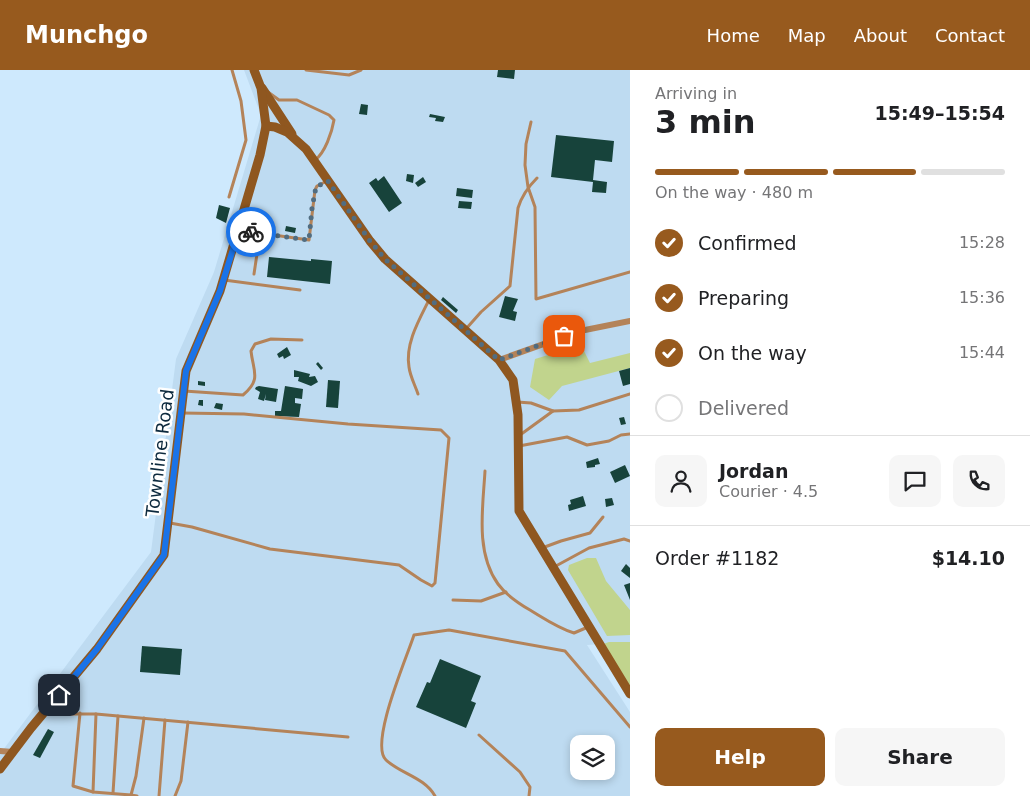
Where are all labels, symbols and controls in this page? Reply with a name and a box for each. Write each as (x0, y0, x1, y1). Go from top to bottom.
text: Munchgo (25, 21, 148, 49)
text: Home (707, 25, 760, 46)
text: Map (788, 25, 826, 46)
text: About (854, 25, 907, 46)
text: Contact (935, 25, 1005, 46)
text: Arriving in (655, 84, 737, 103)
text: 15:49–15:54 (875, 102, 1005, 124)
text: 3 min (655, 103, 756, 141)
text: On the way · 480 m (655, 183, 813, 202)
courier (226, 207, 276, 257)
icon: bike (237, 218, 265, 246)
icon: check (655, 229, 683, 257)
text: Confirmed (698, 232, 797, 254)
text: 15:28 (959, 233, 1005, 252)
icon: check (655, 284, 683, 312)
text: Preparing (698, 287, 789, 309)
text: 15:36 (959, 288, 1005, 307)
pin (543, 315, 585, 357)
icon: bag (550, 322, 578, 350)
icon: check (655, 339, 683, 367)
text: On the way (698, 342, 807, 364)
text: 15:44 (959, 343, 1005, 362)
street label: Townline Road (141, 388, 178, 519)
text: Delivered (698, 397, 789, 419)
button: person (655, 455, 707, 507)
button: chat (889, 455, 941, 507)
button: phone (953, 455, 1005, 507)
text: Jordan (719, 460, 788, 482)
text: Courier · 4.5 (719, 482, 818, 501)
text: Order #1182 (655, 547, 779, 569)
text: $14.10 (932, 547, 1005, 569)
pin (38, 674, 80, 716)
icon: home (45, 681, 73, 709)
button: Help (655, 728, 825, 786)
button: Share (835, 728, 1005, 786)
map controls (570, 735, 615, 780)
button: layers (570, 735, 615, 780)

